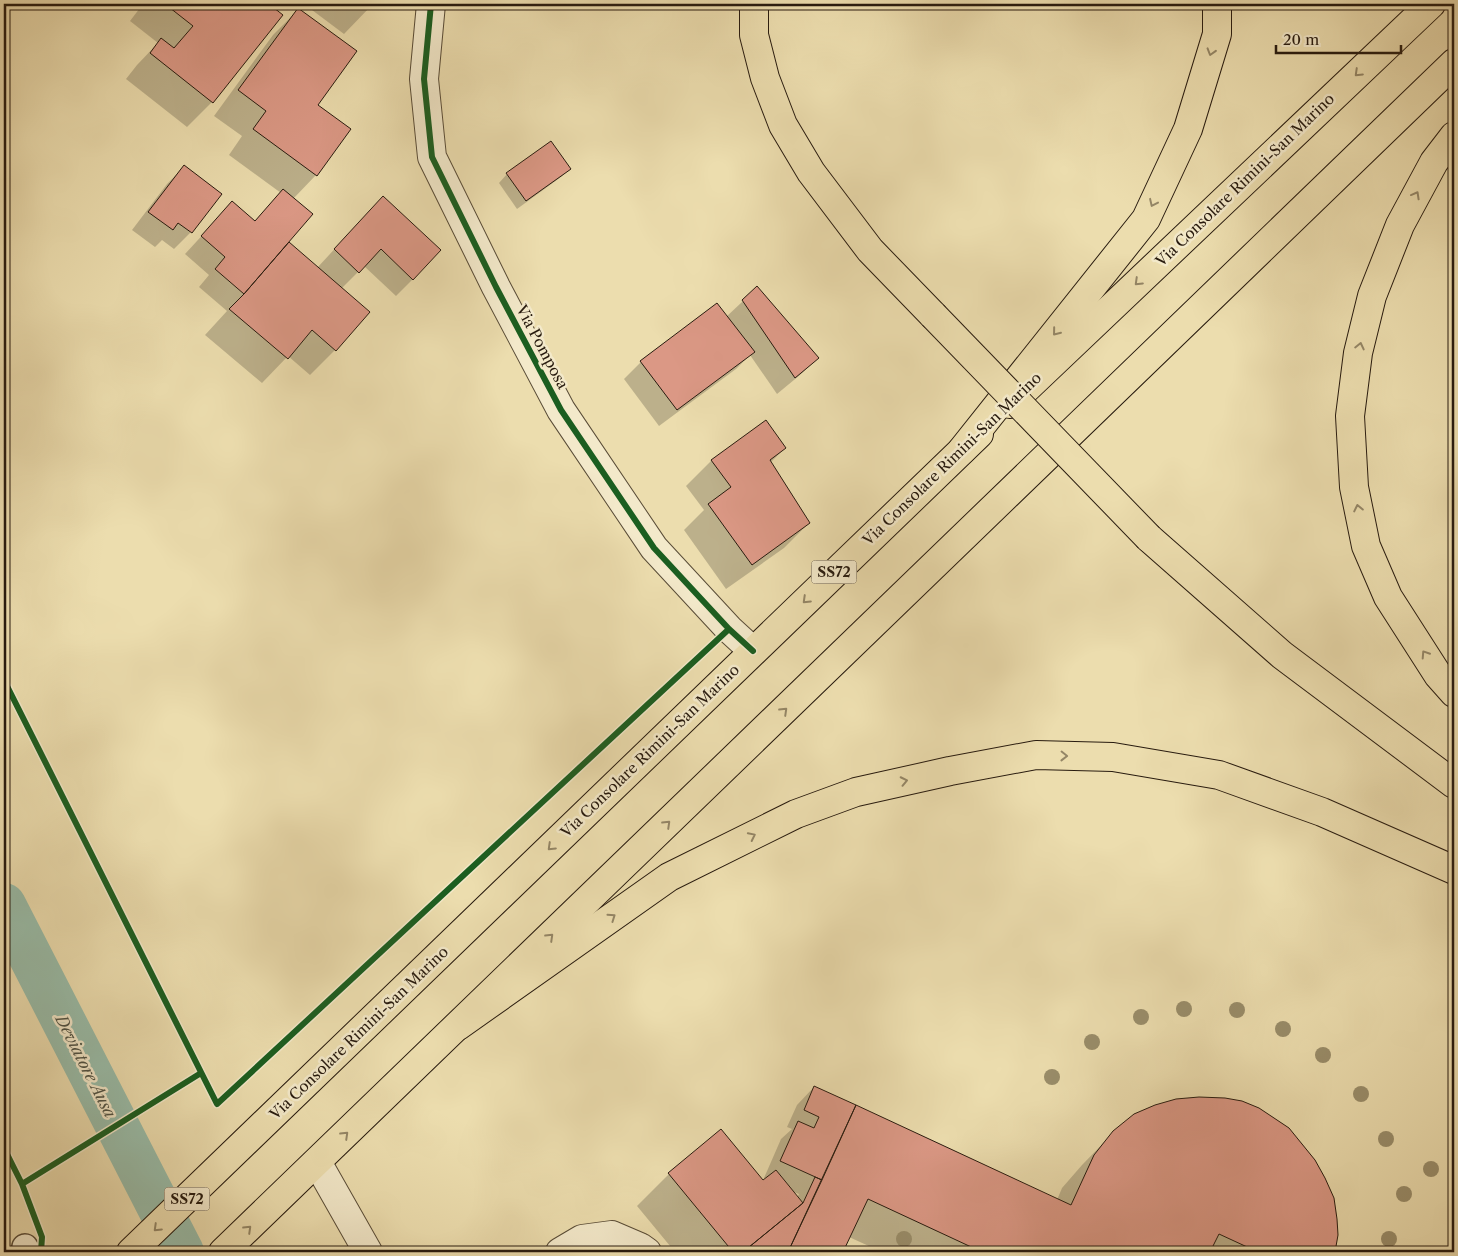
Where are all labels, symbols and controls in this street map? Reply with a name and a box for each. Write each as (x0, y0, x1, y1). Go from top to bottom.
scale bar (1276, 22, 1400, 54)
text: 20 m (1283, 30, 1319, 49)
one-way arrow (1207, 47, 1217, 55)
one-way arrow (1354, 68, 1363, 77)
street label: Via Consolare Rimini-San Marino (1151, 89, 1338, 271)
one-way arrow (1410, 191, 1420, 200)
one-way arrow (1149, 198, 1160, 207)
one-way arrow (1135, 276, 1144, 285)
street label: Via Pomposa (512, 300, 573, 392)
one-way arrow (1053, 326, 1061, 335)
one-way arrow (1354, 342, 1365, 351)
street label: Via Consolare Rimini-San Marino (858, 368, 1045, 550)
one-way arrow (1354, 503, 1364, 512)
road number: SS72 (812, 560, 856, 584)
one-way arrow (803, 594, 812, 603)
one-way arrow (1422, 650, 1431, 660)
street label: Via Consolare Rimini-San Marino (556, 660, 743, 842)
one-way arrow (778, 708, 787, 717)
one-way arrow (1060, 751, 1068, 761)
one-way arrow (900, 776, 908, 787)
one-way arrow (661, 821, 670, 830)
one-way arrow (747, 832, 756, 842)
one-way arrow (548, 841, 557, 850)
one-way arrow (606, 914, 616, 923)
one-way arrow (544, 934, 553, 943)
street label: Via Consolare Rimini-San Marino (265, 942, 452, 1124)
water label: Deviatore Ausa (51, 1009, 121, 1121)
one-way arrow (339, 1132, 348, 1141)
road number: SS72 (164, 1188, 210, 1210)
one-way arrow (153, 1222, 162, 1231)
one-way arrow (242, 1226, 251, 1235)

